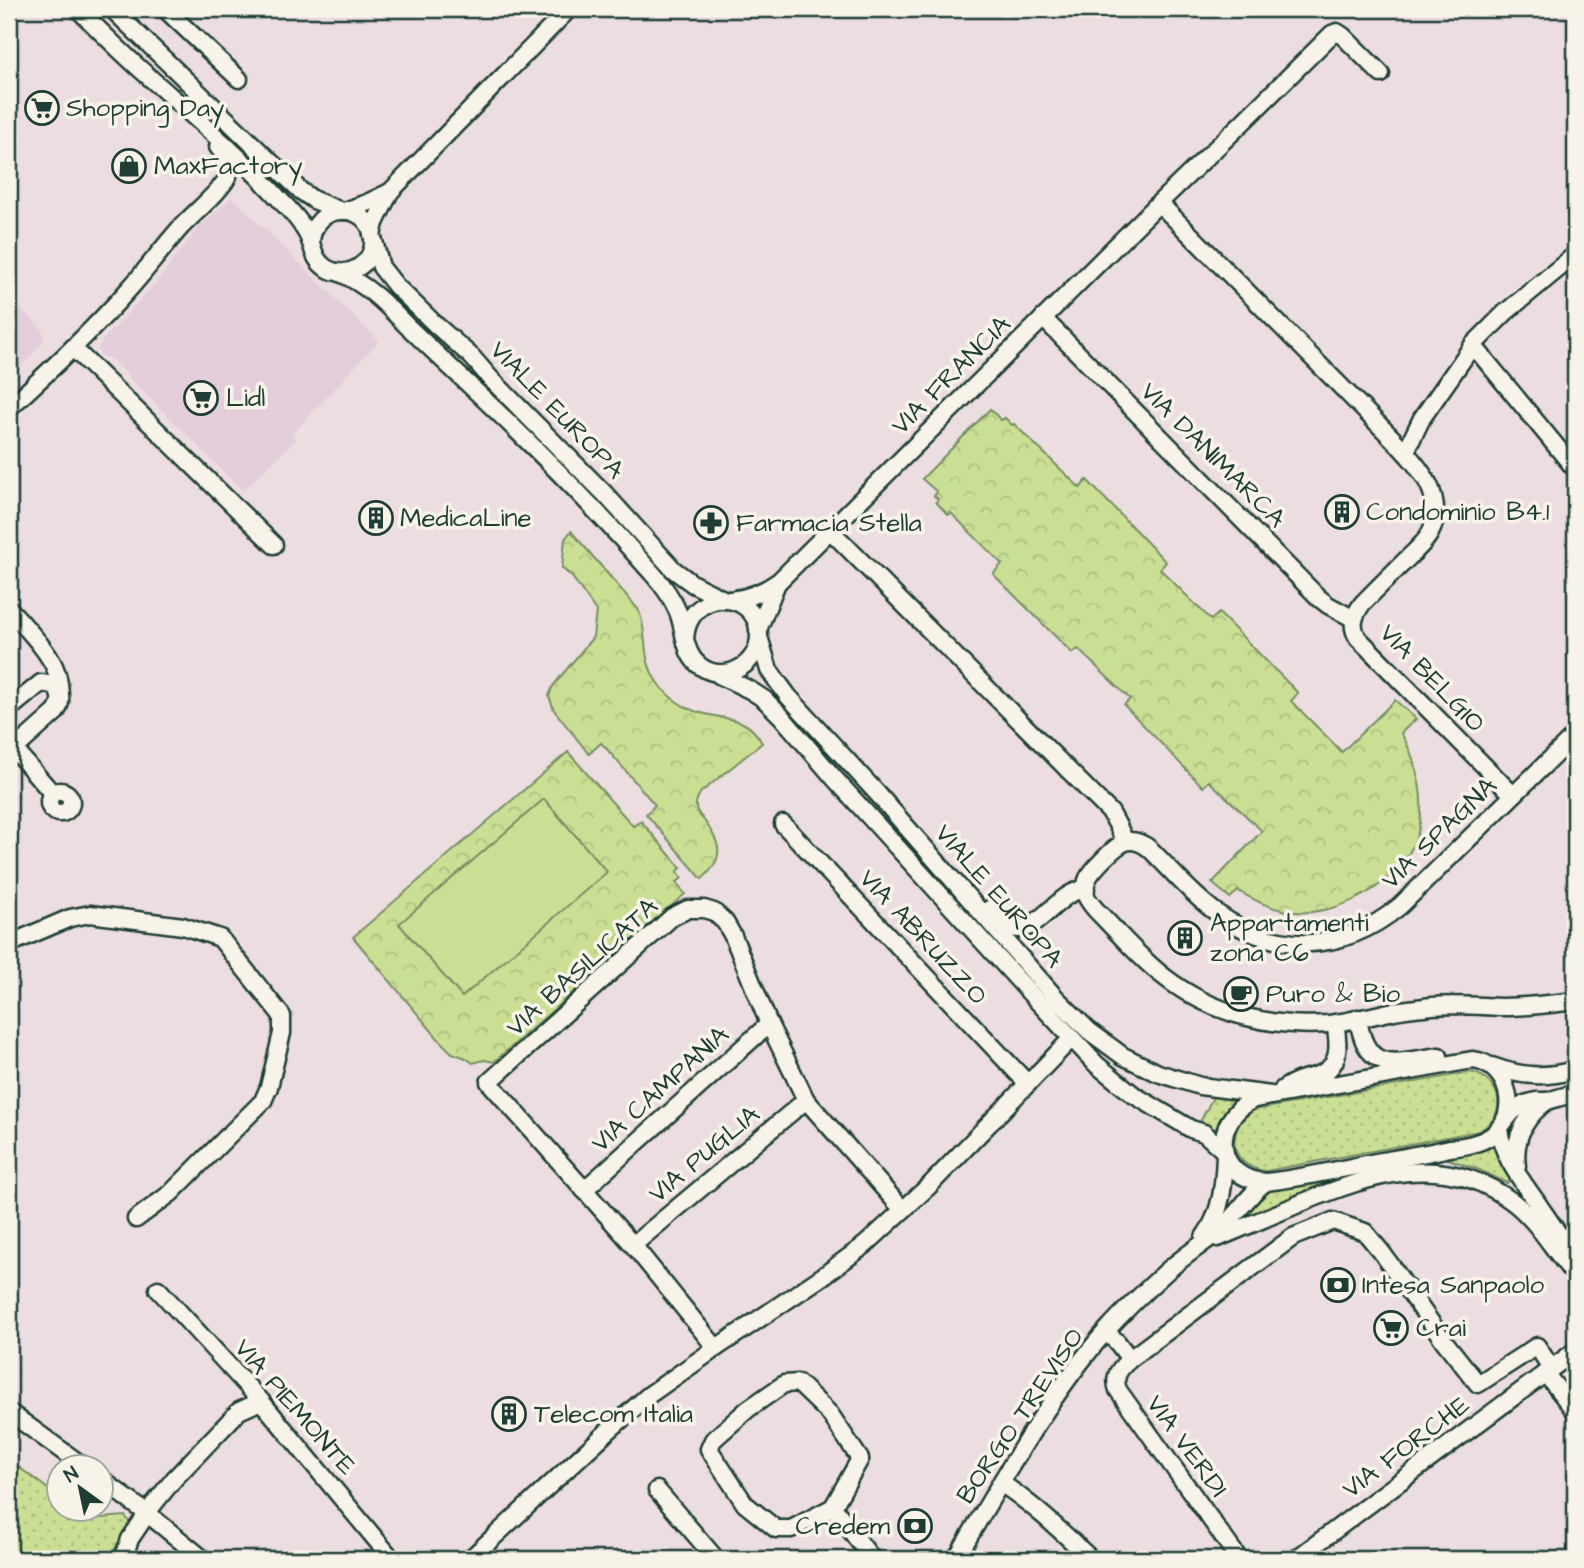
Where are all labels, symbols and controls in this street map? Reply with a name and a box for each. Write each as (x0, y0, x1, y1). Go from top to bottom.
supermarket icon: Shopping Day (23, 89, 61, 127)
place label: Shopping Day (66, 90, 224, 128)
shop icon: MaxFactory (110, 147, 148, 185)
place label: MaxFactory (154, 148, 302, 186)
street label: VIA FRANCIA (883, 307, 1019, 443)
street label: VIALE EUROPA (482, 333, 633, 487)
street label: VIA DANIMARCA (1132, 374, 1294, 536)
supermarket icon: Lidl (182, 379, 220, 417)
place label: Lidl (226, 380, 265, 416)
building icon: Condominio B4.1 (1323, 493, 1361, 531)
place label: Condominio B4.1 (1366, 494, 1549, 530)
building icon: MedicaLine (357, 499, 395, 537)
place label: MedicaLine (400, 500, 532, 536)
pharmacy icon: Farmacia Stella (692, 504, 730, 542)
place label: Farmacia Stella (736, 505, 922, 541)
street label: VIA BELGIO (1371, 616, 1493, 740)
street label: VIA SPAGNA (1373, 768, 1505, 897)
street label: VIALE EUROPA (926, 816, 1072, 976)
street label: VIA ABRUZZO (851, 861, 995, 1013)
street label: VIA BASILICATA (498, 889, 666, 1045)
place label: Appartamenti zona C6 (1210, 905, 1369, 971)
building icon: Appartamenti zona C6 (1166, 919, 1204, 957)
cafe icon: Puro & Bio (1222, 975, 1260, 1013)
place label: Puro & Bio (1266, 976, 1400, 1012)
street label: VIA CAMPANIA (583, 1017, 737, 1161)
street label: VIA PUGLIA (641, 1097, 768, 1211)
bank icon: Intesa Sanpaolo (1319, 1266, 1357, 1304)
place label: Intesa Sanpaolo (1362, 1267, 1545, 1303)
supermarket icon: Crai (1372, 1309, 1410, 1347)
place label: Crai (1416, 1310, 1466, 1346)
street label: BORGO TREVISO (948, 1321, 1092, 1511)
street label: VIA PIEMONTE (226, 1331, 364, 1483)
street label: VIA FORCHE (1335, 1387, 1477, 1507)
street label: VIA VERDI (1138, 1388, 1236, 1504)
building icon: Telecom Italia (490, 1395, 528, 1433)
place label: Telecom Italia (534, 1396, 693, 1432)
north arrow (46, 1452, 116, 1522)
text: N (59, 1460, 84, 1490)
bank icon: Credem (896, 1507, 934, 1545)
place label: Credem (796, 1508, 891, 1544)

